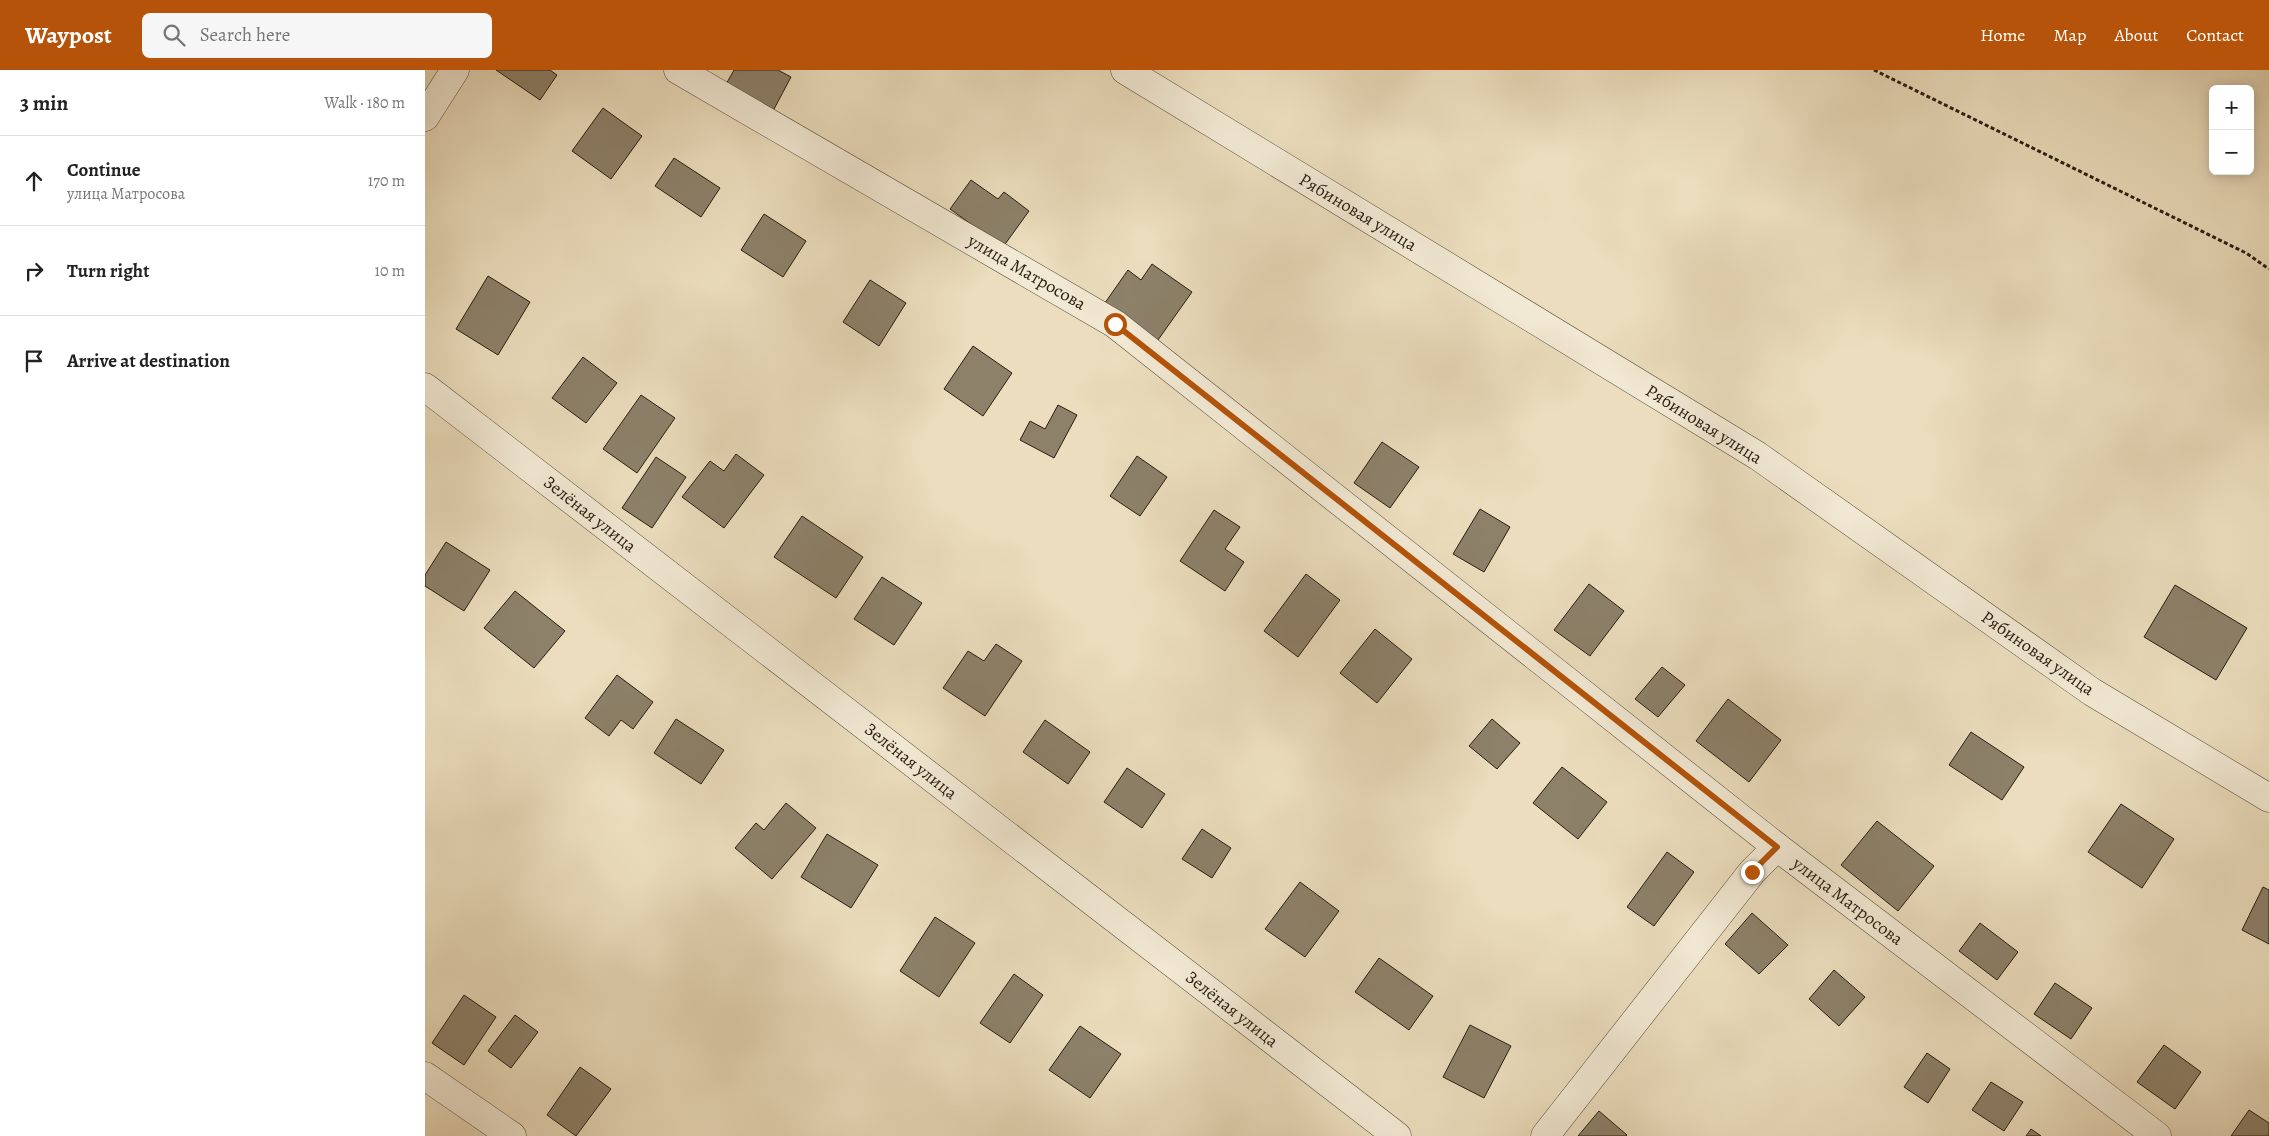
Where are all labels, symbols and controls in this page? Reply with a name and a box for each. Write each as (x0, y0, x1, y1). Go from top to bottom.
search box (142, 13, 492, 58)
text: Waypost (25, 19, 112, 51)
icon: search (160, 21, 188, 49)
text: Search here (200, 22, 290, 48)
text: Home (1980, 23, 2025, 47)
text: Map (2053, 23, 2086, 47)
text: About (2114, 23, 2158, 47)
text: Contact (2186, 23, 2244, 47)
map controls (2209, 85, 2254, 175)
button: + (2209, 85, 2254, 130)
text: 3 min (20, 89, 68, 117)
text: Walk · 180 m (324, 92, 405, 114)
button: − (2209, 130, 2254, 175)
text: Continue (67, 157, 141, 183)
icon: ahead (20, 167, 48, 195)
street label: Рябиновая улица (1295, 167, 1422, 257)
text: 170 m (368, 170, 405, 192)
text: улица Матросова (67, 183, 185, 205)
street label: улица Матросова (963, 228, 1091, 316)
icon: right (20, 257, 48, 285)
text: Turn right (67, 258, 149, 284)
text: 10 m (375, 260, 405, 282)
route start (1104, 313, 1127, 336)
icon: arrive (20, 347, 48, 375)
text: Arrive at destination (67, 348, 230, 374)
street label: Рябиновая улица (1641, 379, 1767, 470)
street label: Зелёная улица (539, 470, 642, 558)
street label: Рябиновая улица (1977, 605, 2100, 701)
street label: Зелёная улица (860, 717, 963, 805)
street label: улица Матросова (1787, 851, 1909, 951)
route end (1741, 861, 1764, 884)
street label: Зелёная улица (1181, 965, 1284, 1053)

